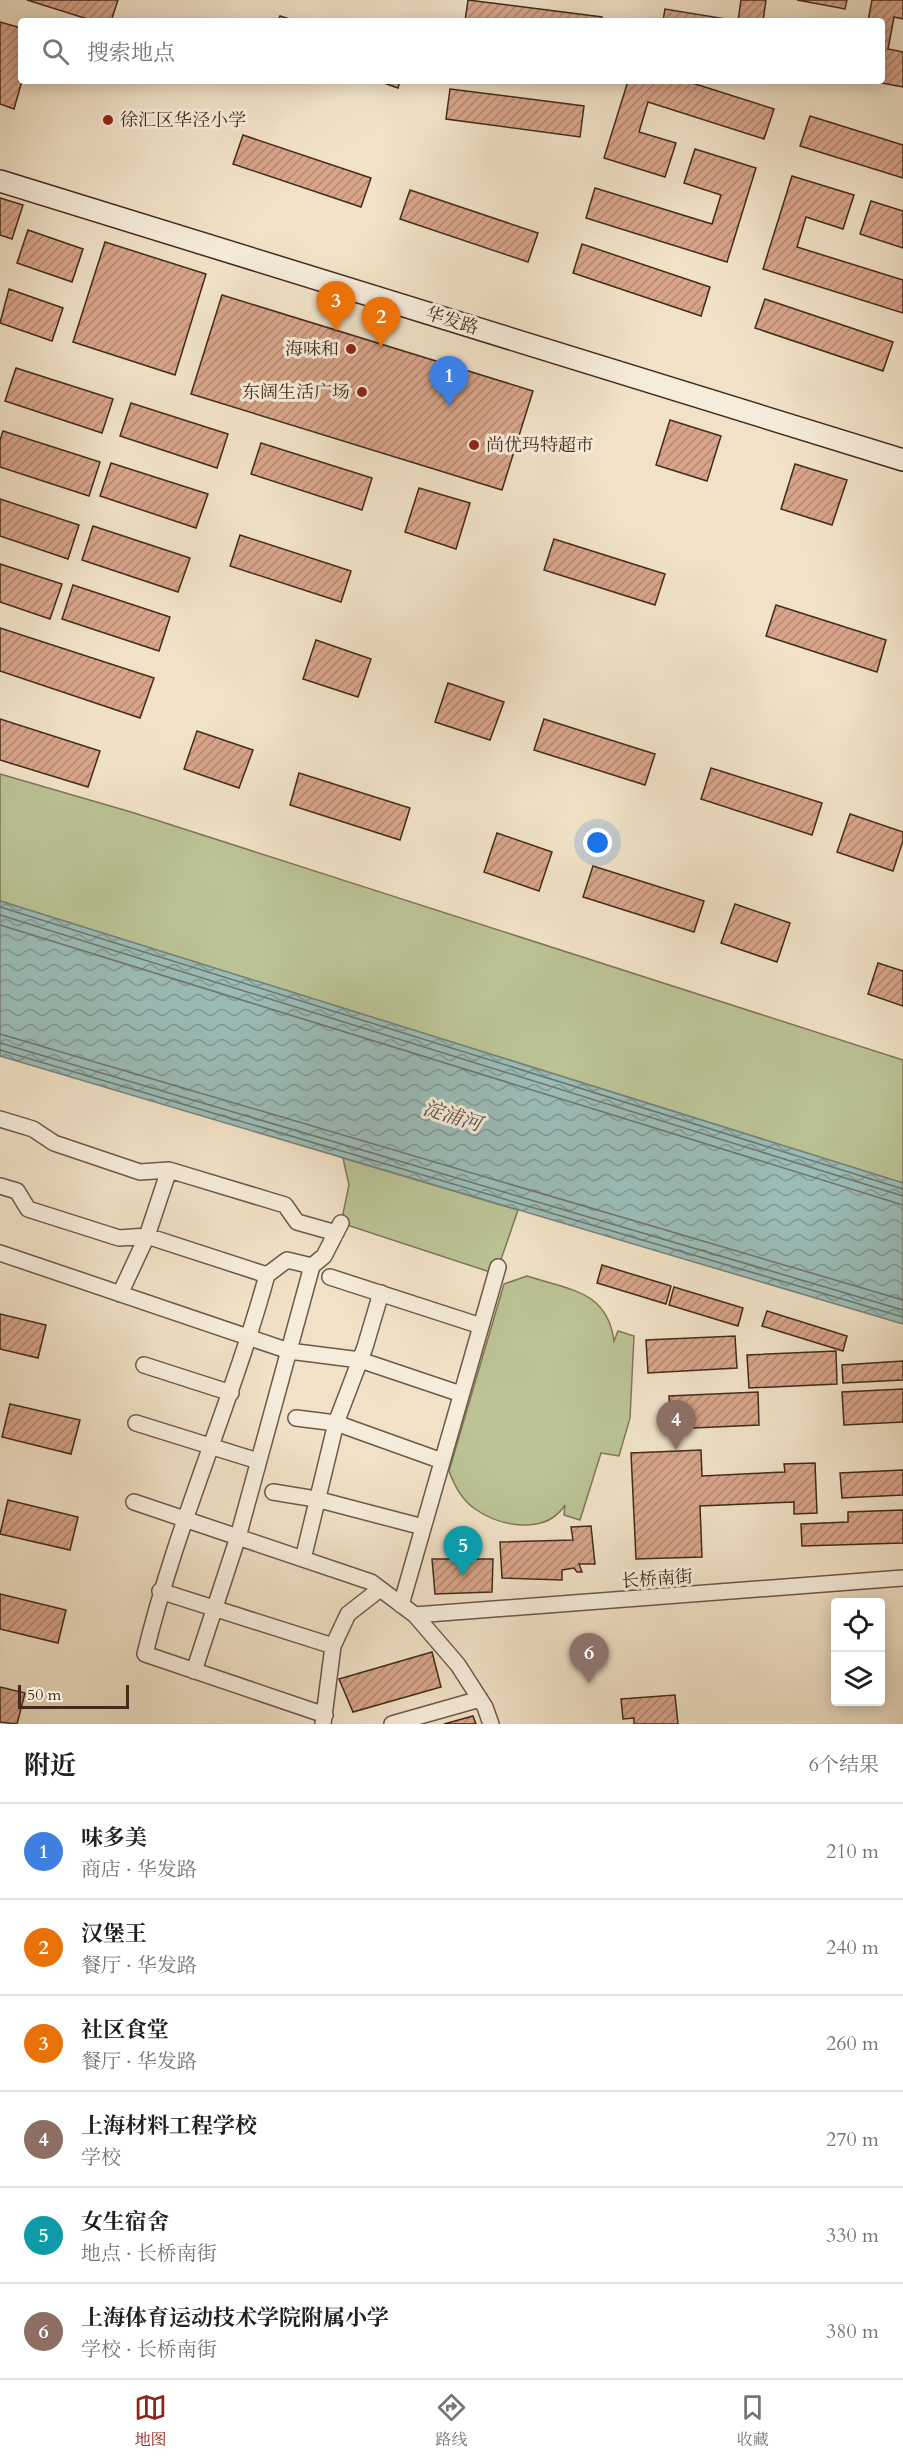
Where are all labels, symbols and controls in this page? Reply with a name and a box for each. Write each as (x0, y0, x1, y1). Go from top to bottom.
search box (18, 18, 885, 84)
icon: search (39, 35, 72, 68)
text: 搜索地点 (87, 38, 175, 68)
place label: 徐汇区华泾小学 (120, 108, 246, 133)
marker: 徐汇区华泾小学 (101, 113, 115, 127)
pin: 3 (316, 282, 356, 331)
pin: 2 (362, 298, 400, 347)
street label: 华发路 (423, 301, 481, 341)
place label: 海味和 (285, 337, 339, 362)
marker: 海味和 (344, 342, 358, 356)
pin: 1 (430, 356, 468, 406)
place label: 东阔生活广场 (242, 380, 350, 405)
marker: 东阔生活广场 (355, 385, 369, 399)
place label: 尚优玛特超市 (486, 433, 594, 458)
marker: 尚优玛特超市 (467, 438, 481, 452)
your location (583, 828, 612, 857)
water label: 淀浦河 (419, 1094, 488, 1139)
pin: 4 (656, 1400, 696, 1450)
pin: 5 (444, 1526, 482, 1576)
street label: 长桥南街 (620, 1564, 694, 1594)
map controls (831, 1598, 885, 1706)
button: locate (831, 1598, 885, 1652)
pin: 6 (570, 1634, 608, 1683)
button: layers (831, 1652, 885, 1706)
scale bar (18, 1682, 129, 1710)
text: 50 m (27, 1684, 61, 1706)
text: 附近 (24, 1748, 76, 1783)
text: 6个结果 (809, 1751, 879, 1778)
text: 味多美 (81, 1823, 147, 1853)
text: 1 (38, 1838, 49, 1865)
text: 210 m (826, 1838, 879, 1865)
text: 商店 · 华发路 (81, 1856, 197, 1883)
text: 汉堡王 (81, 1919, 147, 1949)
text: 2 (38, 1934, 49, 1961)
text: 240 m (826, 1934, 879, 1961)
text: 餐厅 · 华发路 (81, 1952, 197, 1979)
text: 社区食堂 (81, 2015, 169, 2045)
text: 3 (38, 2030, 49, 2057)
text: 260 m (826, 2030, 879, 2057)
text: 餐厅 · 华发路 (81, 2048, 197, 2075)
text: 上海材料工程学校 (81, 2111, 257, 2141)
text: 4 (38, 2126, 49, 2153)
text: 270 m (826, 2126, 879, 2153)
text: 学校 (81, 2144, 121, 2171)
text: 女生宿舍 (81, 2207, 169, 2237)
text: 5 (38, 2222, 49, 2249)
text: 330 m (826, 2222, 879, 2249)
text: 地点 · 长桥南街 (81, 2240, 217, 2267)
text: 上海体育运动技术学院附属小学 (81, 2303, 389, 2333)
text: 6 (38, 2318, 49, 2345)
text: 380 m (826, 2318, 879, 2345)
text: 学校 · 长桥南街 (81, 2336, 217, 2363)
tab: 地图 (134, 2391, 167, 2451)
tab: 路线 (435, 2391, 468, 2451)
tab: 收藏 (736, 2391, 769, 2451)

